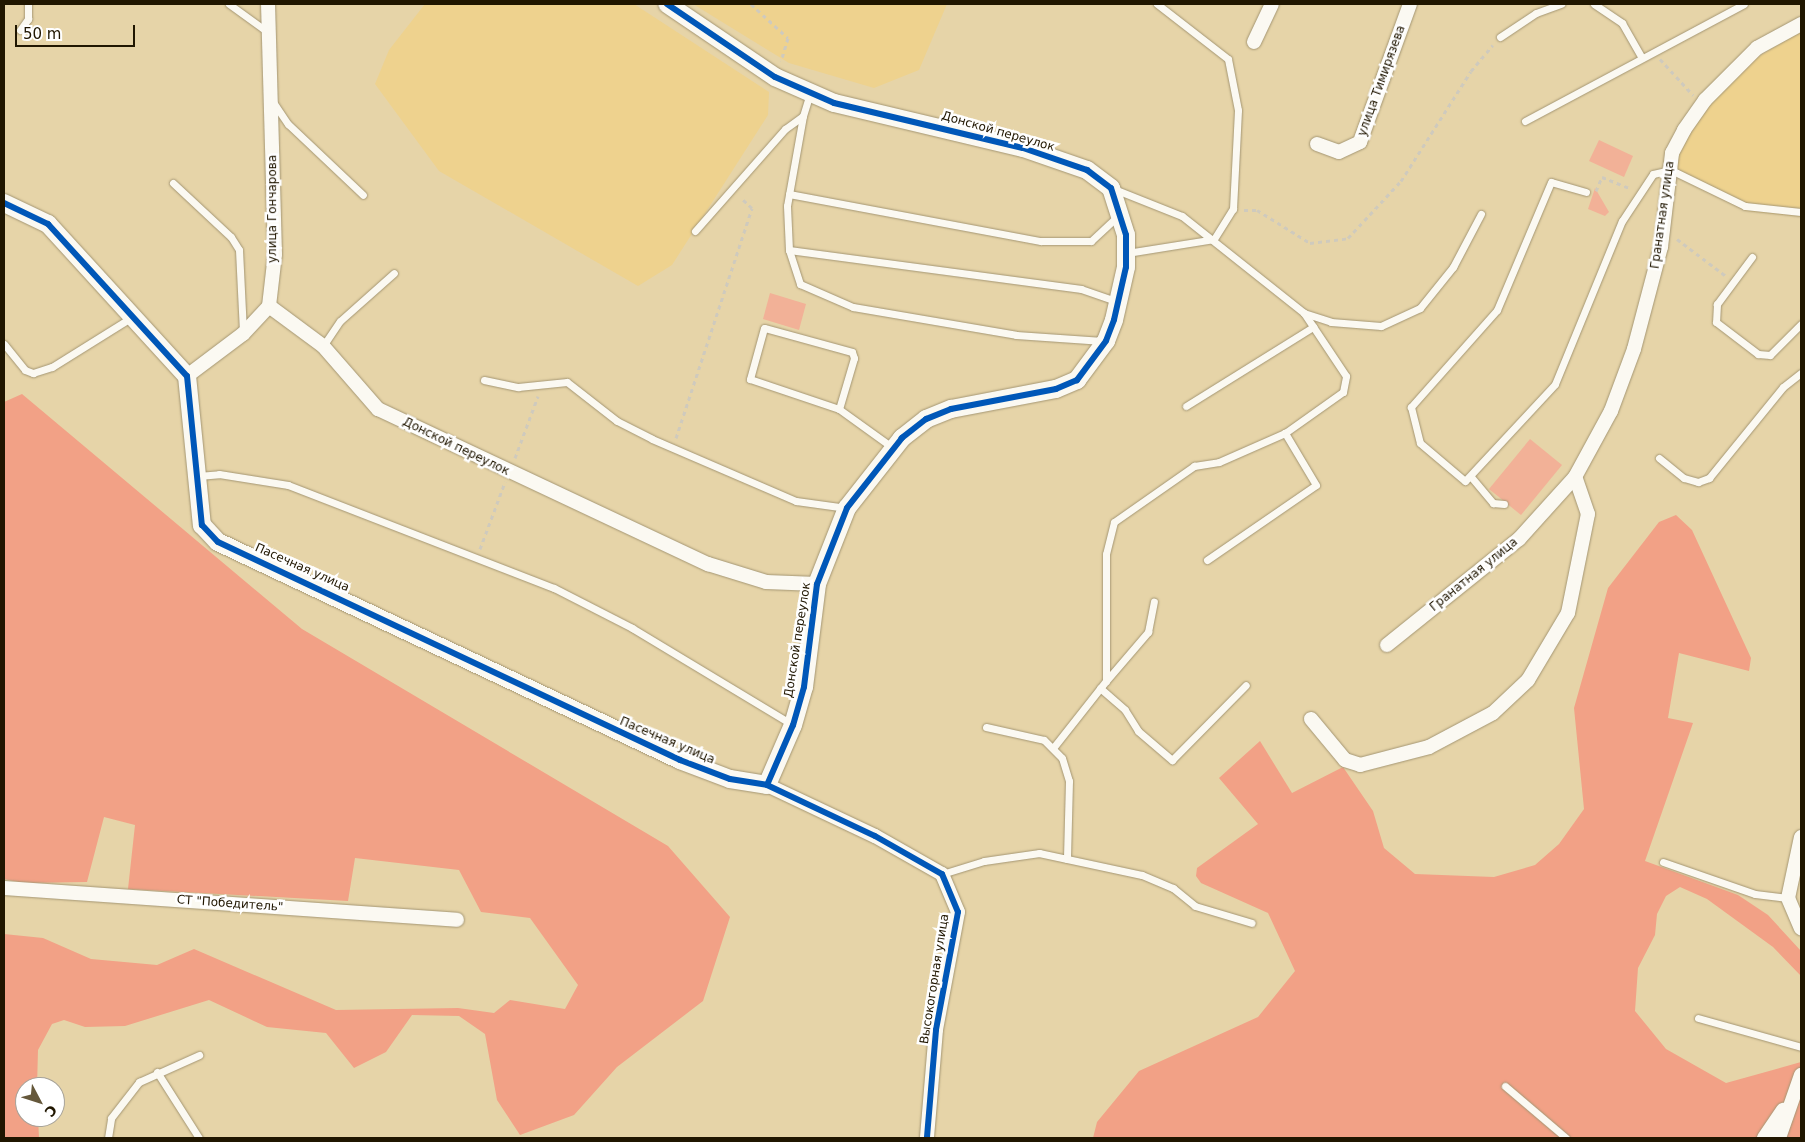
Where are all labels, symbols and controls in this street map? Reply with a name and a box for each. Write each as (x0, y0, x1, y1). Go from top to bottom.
scale bar (18, 15, 138, 47)
street label: улица Тимирязева (1355, 24, 1409, 138)
text: 50 m (23, 25, 61, 43)
street label: Донской переулок (940, 109, 1056, 155)
street label: улица Гончарова (266, 155, 280, 263)
street label: Гранатная улица (1648, 160, 1678, 270)
street label: Донской переулок (400, 415, 512, 479)
street label: Гранатная улица (1427, 535, 1521, 615)
street label: Пасечная улица (253, 541, 351, 595)
street label: Донской переулок (782, 581, 814, 699)
street label: Пасечная улица (617, 714, 717, 768)
street label: СТ "Победитель" (176, 893, 284, 915)
street label: Высокогорная улица (918, 913, 952, 1045)
north arrow (15, 1077, 65, 1127)
text: С (41, 1102, 60, 1120)

